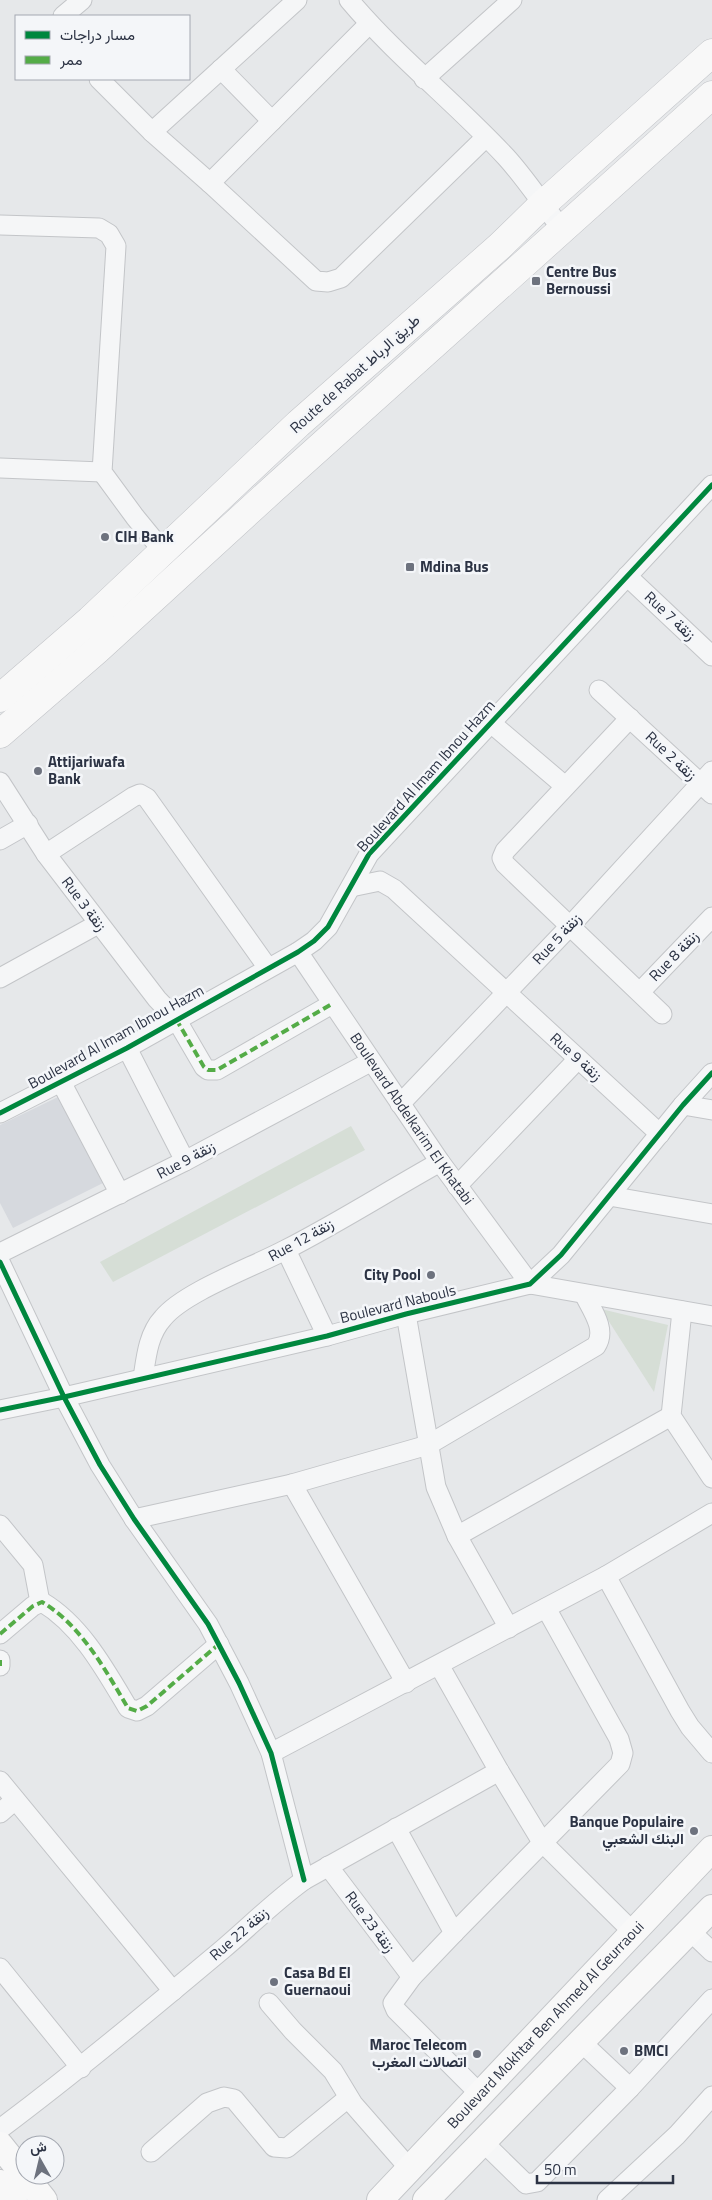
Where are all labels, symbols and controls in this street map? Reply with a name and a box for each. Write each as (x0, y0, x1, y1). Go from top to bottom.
legend (15, 15, 190, 80)
text: مسار دراجات (60, 23, 135, 46)
text: ممر (59, 48, 82, 71)
place label: Centre Bus Bernoussi (546, 260, 616, 300)
marker: Centre Bus Bernoussi (530, 275, 542, 287)
street label: Route de Rabat طريق الرباط (284, 309, 425, 439)
place label: CIH Bank (115, 525, 174, 548)
marker: CIH Bank (99, 531, 111, 543)
place label: Mdina Bus (420, 555, 489, 578)
marker: Mdina Bus (404, 561, 416, 573)
street label: Rue 7 زنقة (639, 586, 701, 646)
street label: Boulevard Al Imam Ibnou Hazm (351, 694, 500, 857)
street label: Rue 2 زنقة (640, 726, 702, 786)
place label: Attijariwafa Bank (48, 750, 125, 790)
marker: Attijariwafa Bank (32, 765, 44, 777)
street label: Rue 3 زنقة (56, 871, 113, 936)
street label: Rue 5 زنقة (527, 908, 587, 970)
street label: Rue 8 زنقة (643, 925, 704, 986)
street label: Boulevard Al Imam Ibnou Hazm (24, 979, 208, 1095)
street label: Rue 9 زنقة (545, 1027, 608, 1086)
street label: Boulevard Abdelkarim El Khatabi (345, 1028, 480, 1210)
street label: Rue 9 زنقة (152, 1135, 219, 1185)
street label: Rue 12 زنقة (264, 1212, 338, 1267)
place label: City Pool (364, 1263, 421, 1286)
marker: City Pool (425, 1269, 437, 1281)
street label: Boulevard Nabouls (337, 1278, 458, 1329)
place label: Banque Populaire البنك الشعبي (569, 1810, 684, 1852)
marker: Banque Populaire البنك الشعبي (688, 1825, 700, 1837)
street label: Rue 23 زنقة (340, 1886, 401, 1957)
street label: Rue 22 زنقة (204, 1901, 273, 1966)
street label: Boulevard Mokhtar Ben Ahmed Al Geurraoui (441, 1916, 649, 2134)
place label: Casa Bd El Guernaoui (284, 1961, 351, 2001)
marker: Casa Bd El Guernaoui (268, 1976, 280, 1988)
place label: Maroc Telecom اتصالات المغرب (370, 2033, 467, 2073)
place label: BMCI (634, 2039, 668, 2062)
marker: BMCI (618, 2045, 630, 2057)
marker: Maroc Telecom اتصالات المغرب (471, 2048, 483, 2060)
north arrow (15, 2135, 65, 2185)
text: ش (28, 2135, 48, 2158)
scale bar (537, 2152, 673, 2184)
text: 50 m (544, 2158, 577, 2181)

